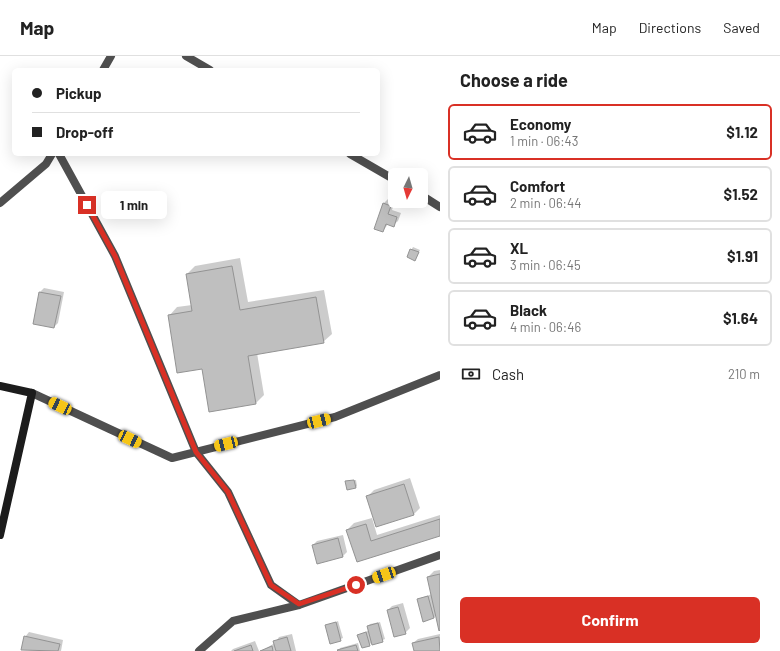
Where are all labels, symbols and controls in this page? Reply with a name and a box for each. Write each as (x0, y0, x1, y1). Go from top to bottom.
text: Map (20, 16, 54, 39)
text: Map (592, 19, 617, 36)
text: Directions (639, 19, 701, 36)
text: Saved (723, 19, 760, 36)
text: Choose a ride (460, 69, 568, 91)
text: Pickup (56, 84, 102, 102)
icon: car (462, 114, 498, 150)
text: Economy (510, 115, 571, 133)
text: Drop-off (56, 123, 114, 141)
text: $1.12 (726, 123, 758, 141)
text: 1 min · 06:43 (510, 133, 578, 149)
north arrow (388, 168, 428, 208)
map controls (388, 168, 428, 208)
icon: car (462, 176, 498, 212)
text: Comfort (510, 177, 565, 195)
text: $1.52 (724, 185, 758, 203)
callout: 1 min (101, 191, 167, 219)
text: 2 min · 06:44 (510, 195, 581, 211)
route end (78, 196, 96, 214)
text: 1 min (120, 197, 148, 213)
icon: car (462, 238, 498, 274)
text: XL (510, 239, 528, 257)
text: $1.91 (727, 247, 758, 265)
text: 3 min · 06:45 (510, 257, 581, 273)
icon: car (462, 300, 498, 336)
text: Black (510, 301, 547, 319)
text: $1.64 (723, 309, 758, 327)
text: 4 min · 06:46 (510, 319, 581, 335)
icon: cash (460, 363, 482, 385)
text: Cash (492, 365, 524, 383)
text: 210 m (728, 366, 760, 382)
car (47, 395, 73, 417)
car (306, 412, 332, 430)
car (117, 428, 143, 450)
car (213, 435, 239, 453)
car (371, 565, 397, 585)
route start (347, 576, 365, 594)
button: Confirm (460, 597, 760, 643)

